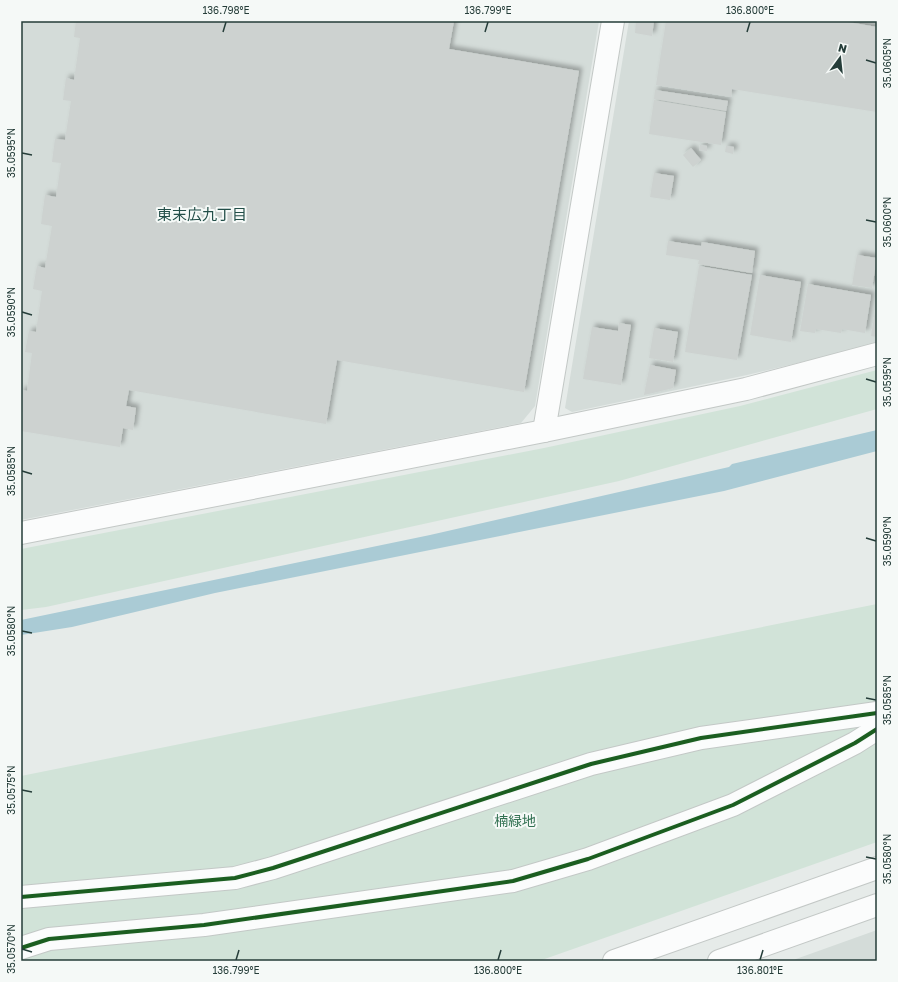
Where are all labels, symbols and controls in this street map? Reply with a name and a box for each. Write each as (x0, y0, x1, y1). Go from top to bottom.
text: 136.798°E (202, 4, 250, 16)
text: 136.799°E (464, 4, 512, 16)
text: 136.800°E (726, 4, 774, 16)
north arrow (820, 38, 860, 78)
text: 35.0605°N (881, 38, 893, 88)
text: N (837, 40, 848, 55)
text: 35.0595°N (5, 128, 17, 178)
text: 35.0600°N (881, 197, 893, 247)
district label: 東末広九丁目 (157, 205, 247, 223)
text: 35.0590°N (5, 287, 17, 337)
text: 35.0595°N (881, 357, 893, 407)
text: 35.0585°N (5, 446, 17, 496)
text: 35.0590°N (881, 516, 893, 566)
text: 35.0580°N (5, 606, 17, 656)
text: 35.0585°N (881, 675, 893, 725)
text: 35.0575°N (5, 765, 17, 815)
park label: 楠緑地 (494, 812, 536, 829)
text: 35.0580°N (881, 834, 893, 884)
text: 35.0570°N (5, 924, 17, 974)
text: 136.799°E (212, 964, 260, 976)
text: 136.800°E (474, 964, 522, 976)
text: 136.801°E (737, 964, 783, 976)

